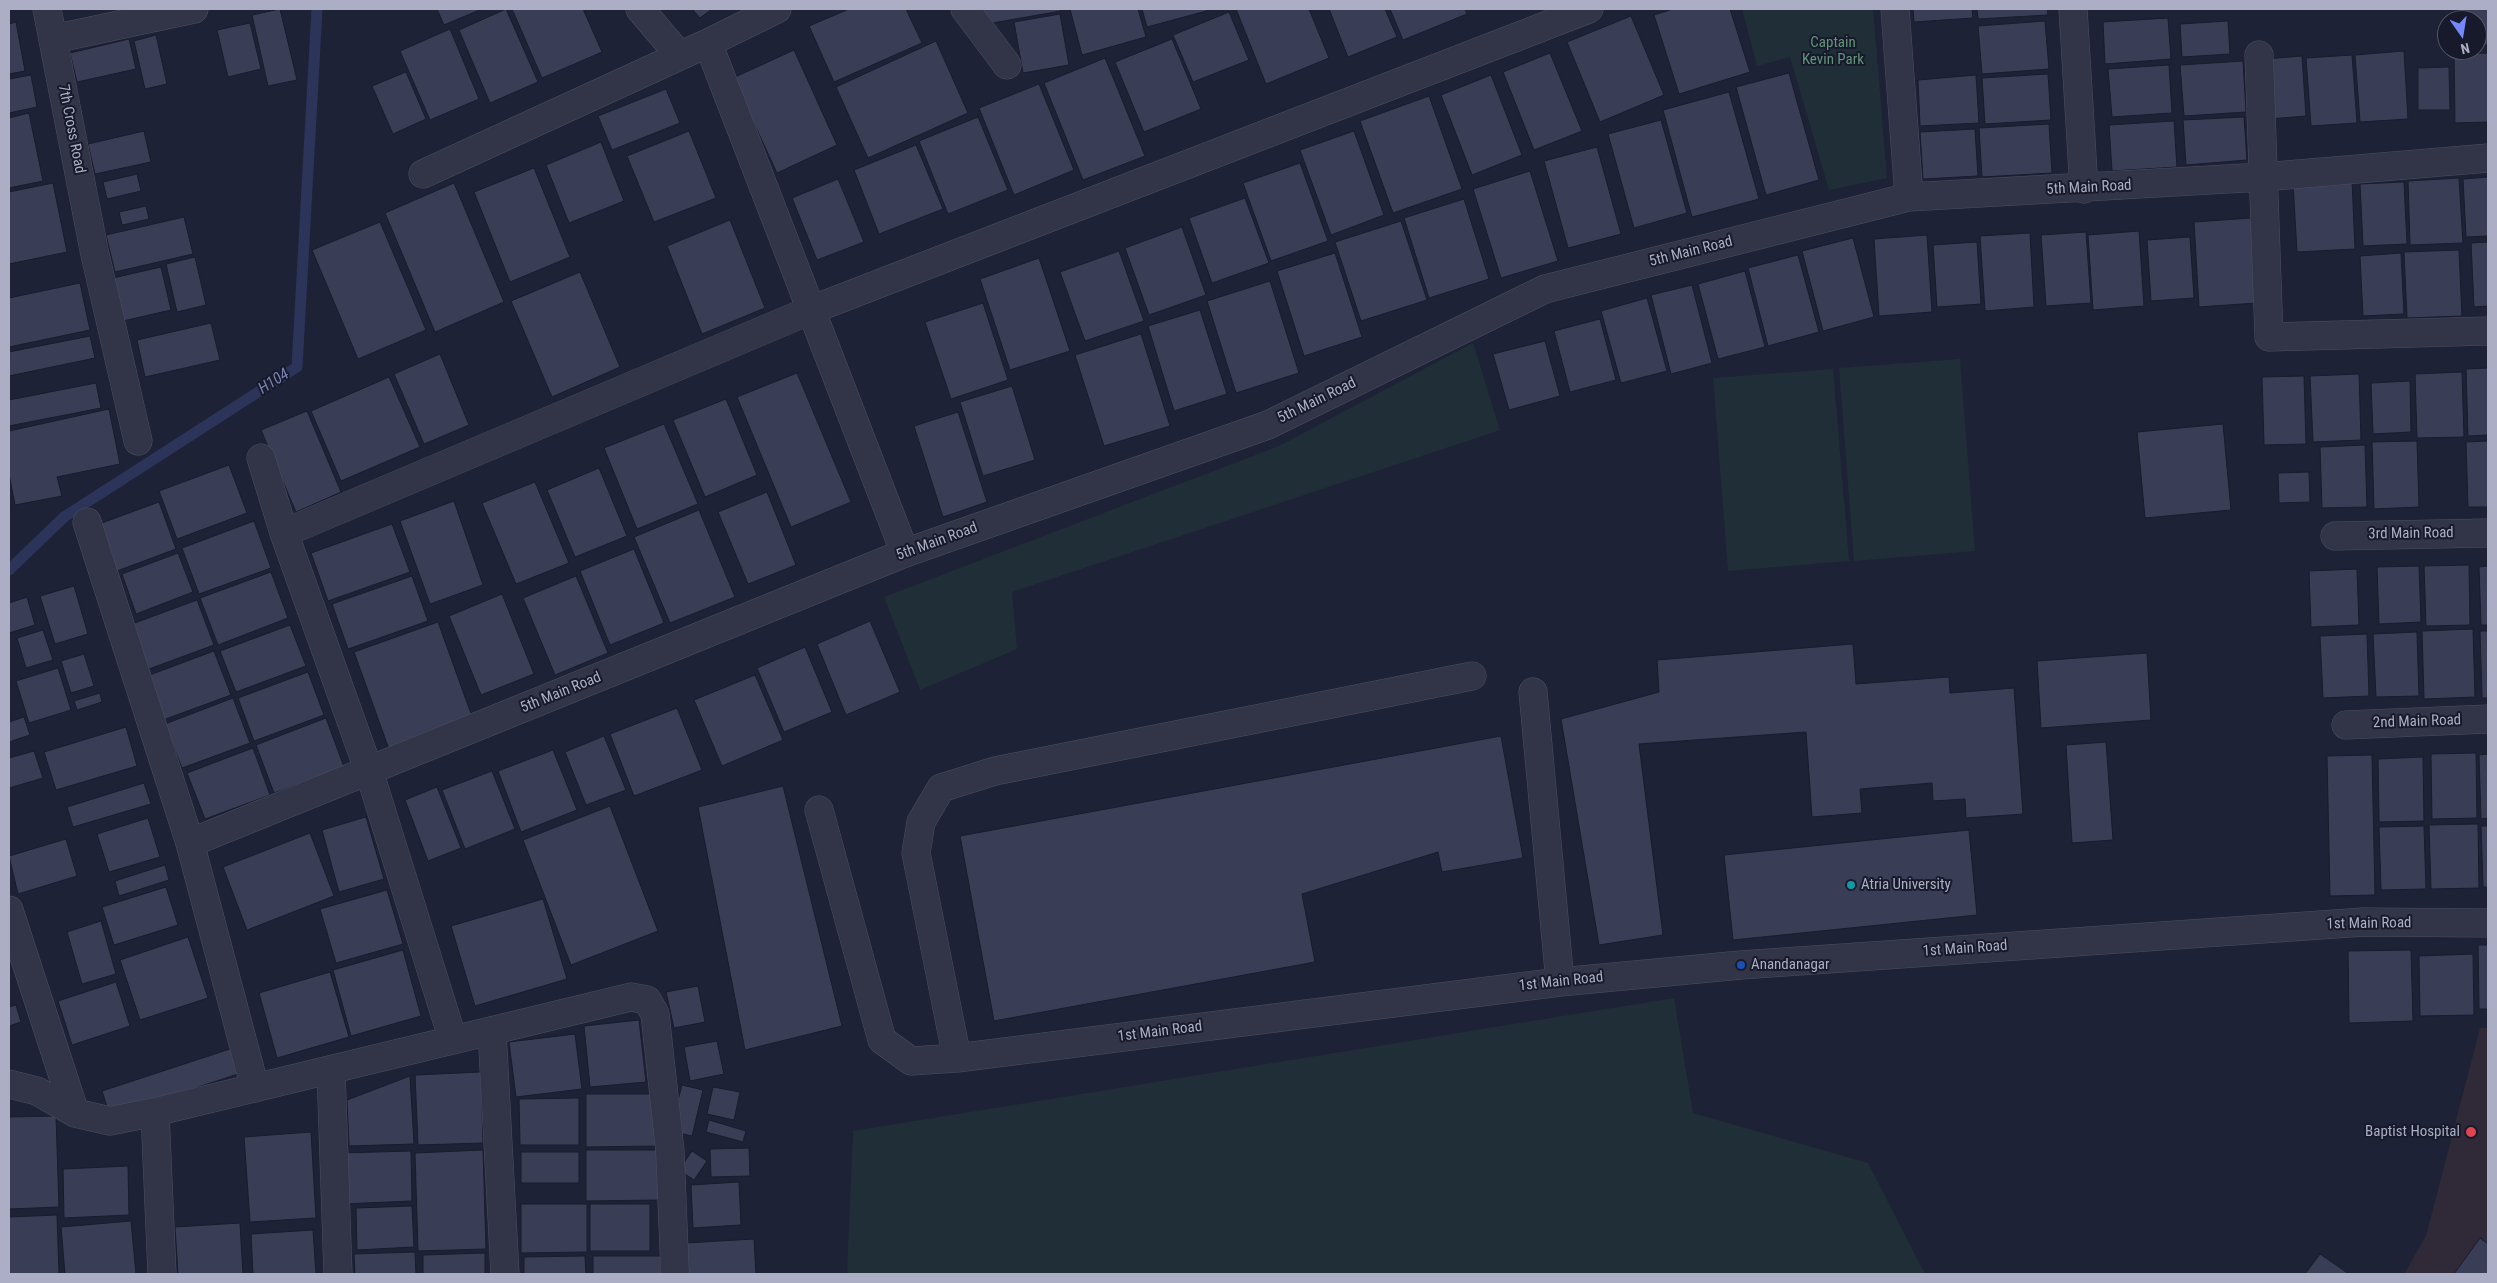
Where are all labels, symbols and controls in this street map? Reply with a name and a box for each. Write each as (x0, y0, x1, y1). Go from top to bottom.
north arrow (2437, 10, 2487, 60)
park label: Captain Kevin Park (1802, 34, 1864, 69)
text: N (2459, 40, 2471, 57)
street label: 7th Cross Road (54, 83, 88, 175)
street label: 5th Main Road (2046, 177, 2132, 199)
street label: 5th Main Road (1647, 233, 1735, 271)
water label: H104 (255, 365, 293, 399)
street label: 5th Main Road (1275, 374, 1359, 428)
street label: 5th Main Road (894, 519, 980, 565)
street label: 3rd Main Road (2368, 524, 2454, 544)
street label: 5th Main Road (518, 669, 604, 717)
street label: 2nd Main Road (2373, 711, 2461, 733)
place label: Atria University (1861, 876, 1951, 894)
marker: Atria University (1845, 879, 1857, 891)
street label: 1st Main Road (2326, 914, 2412, 934)
street label: 1st Main Road (1922, 937, 2008, 961)
place label: Anandanagar (1751, 956, 1830, 974)
marker: Anandanagar (1735, 959, 1747, 971)
street label: 1st Main Road (1518, 969, 1604, 995)
street label: 1st Main Road (1117, 1018, 1203, 1046)
place label: Baptist Hospital (2365, 1123, 2460, 1141)
marker: Baptist Hospital (2464, 1125, 2478, 1139)

